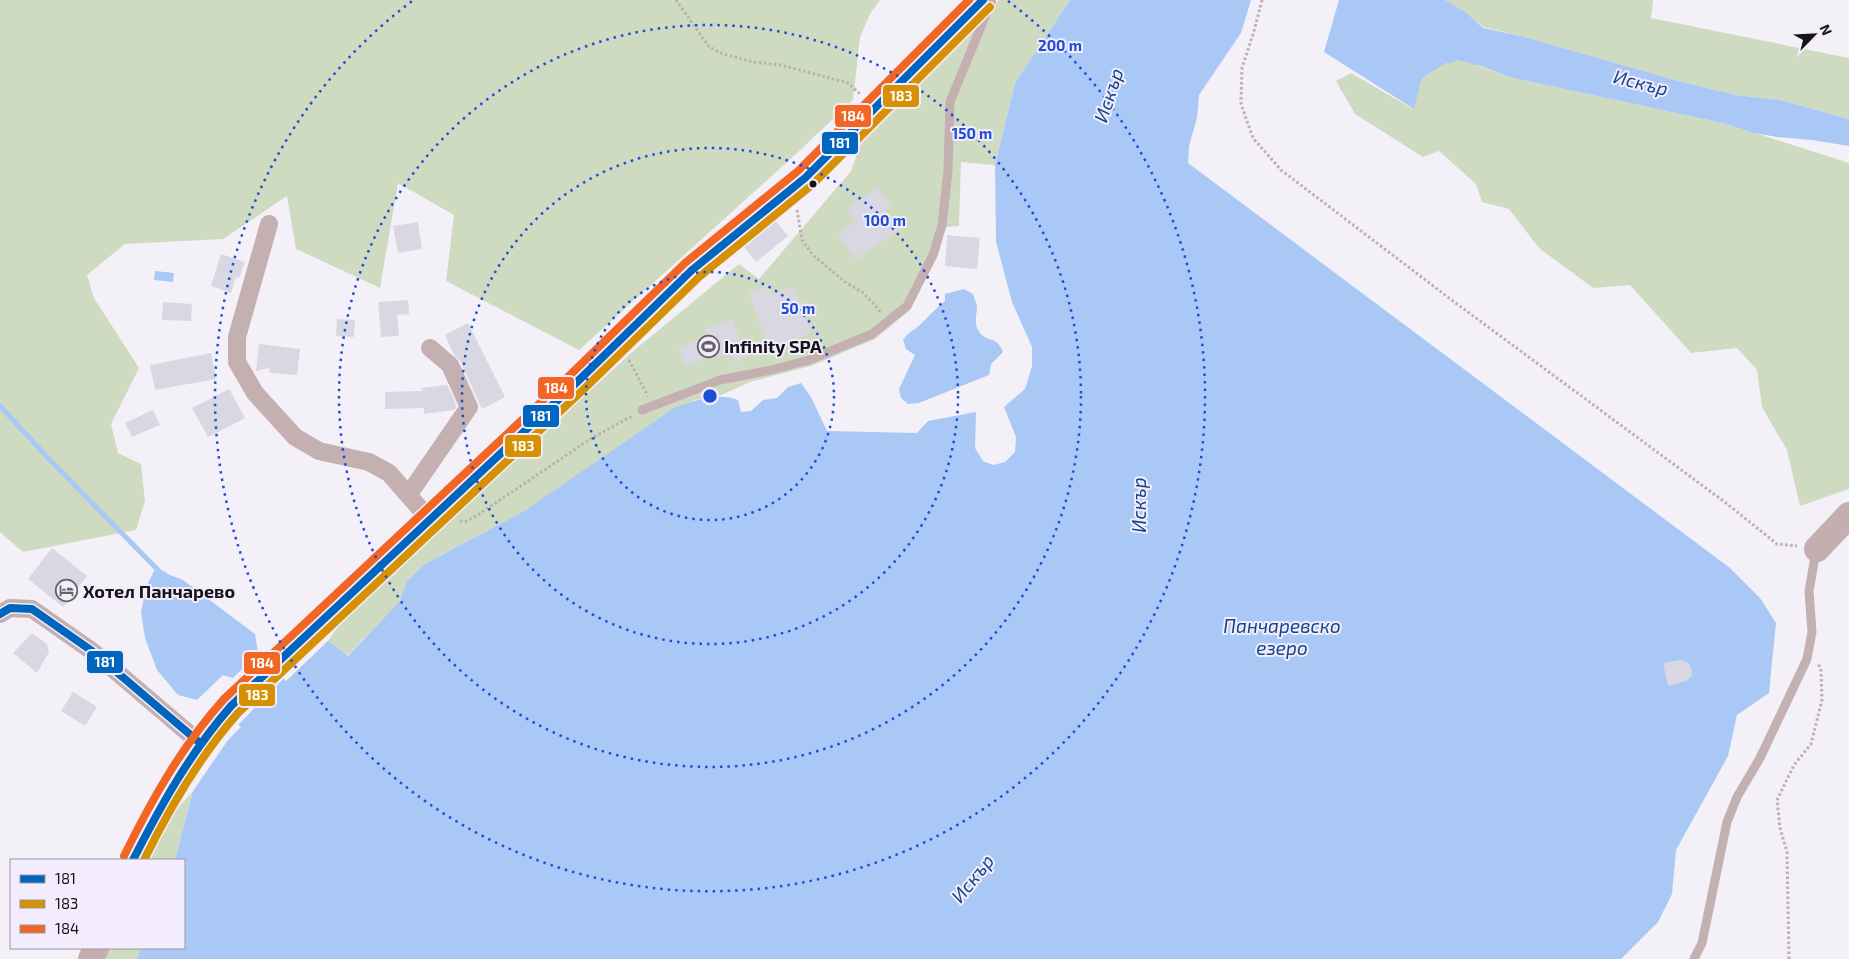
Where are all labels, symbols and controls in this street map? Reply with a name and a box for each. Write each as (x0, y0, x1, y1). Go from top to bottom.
north arrow (1789, 10, 1839, 60)
text: N (1817, 21, 1836, 38)
text: 200 m (1038, 36, 1082, 54)
water label: Искър (1611, 64, 1671, 100)
water label: Искър (1089, 65, 1127, 125)
line badge: 183 (882, 84, 920, 108)
text: 183 (890, 87, 912, 104)
line badge: 184 (834, 104, 872, 128)
text: 184 (841, 107, 865, 124)
text: 150 m (952, 124, 992, 142)
line badge: 181 (821, 131, 859, 155)
text: 181 (830, 134, 850, 151)
unlabelled marker (808, 179, 818, 189)
text: 100 m (864, 211, 906, 229)
text: 50 m (781, 299, 815, 317)
sports icon: Infinity SPA (696, 334, 720, 358)
place label: Infinity SPA (724, 335, 822, 357)
line badge: 184 (537, 376, 575, 400)
text: 184 (544, 379, 568, 396)
centre of rings (701, 387, 719, 405)
line badge: 181 (522, 404, 560, 428)
text: 181 (531, 407, 551, 424)
line badge: 183 (504, 434, 542, 458)
text: 183 (512, 437, 534, 454)
water label: Искър (1127, 477, 1150, 533)
hotel icon: Хотел Панчарево (55, 579, 79, 603)
place label: Хотел Панчарево (83, 580, 235, 602)
water label: Панчаревско езеро (1223, 614, 1341, 659)
line badge: 181 (86, 650, 124, 674)
line badge: 184 (243, 651, 281, 675)
text: 181 (95, 653, 115, 670)
text: 184 (250, 654, 274, 671)
line badge: 183 (238, 683, 276, 707)
text: 183 (246, 686, 268, 703)
water label: Искър (946, 849, 998, 907)
legend (10, 859, 185, 949)
text: 181 (55, 869, 76, 887)
text: 183 (55, 894, 78, 912)
text: 184 (55, 919, 79, 937)

